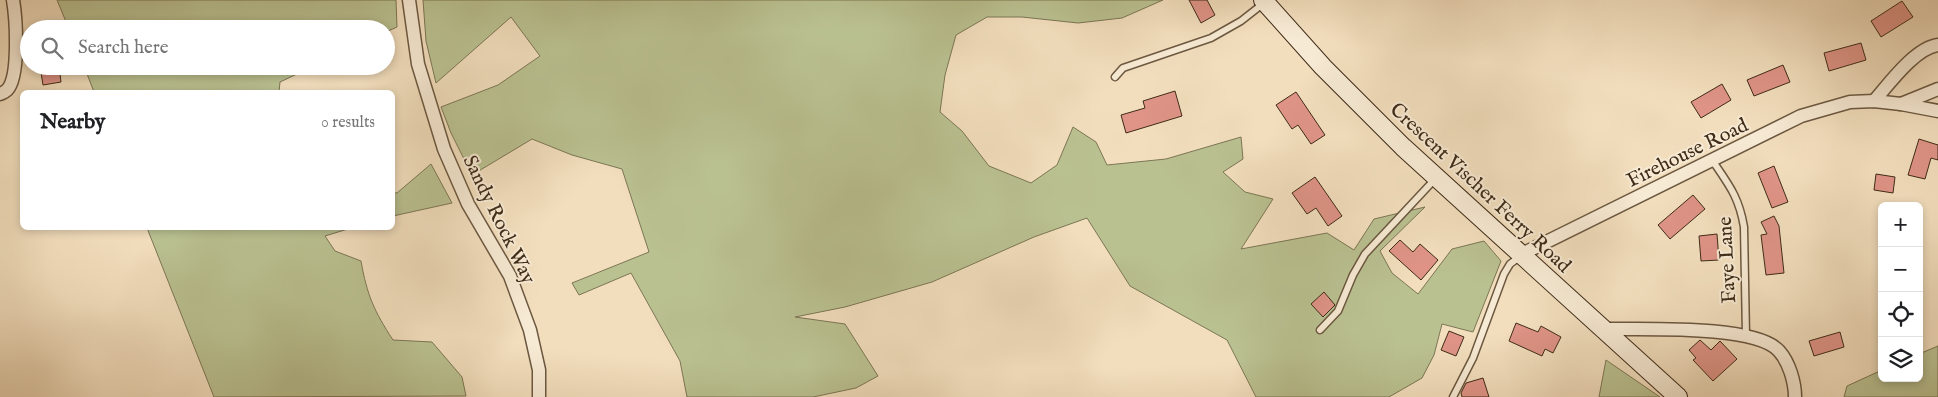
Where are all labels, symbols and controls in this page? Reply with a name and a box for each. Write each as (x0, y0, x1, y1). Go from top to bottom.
search box (20, 20, 395, 75)
icon: search (38, 34, 66, 62)
text: Search here (78, 36, 169, 60)
street label: Crescent Vischer Ferry Road (1384, 98, 1576, 279)
text: Nearby (40, 109, 105, 136)
text: 0 results (321, 113, 375, 133)
street label: Firehouse Road (1623, 113, 1753, 194)
street label: Sandy Rock Way (457, 151, 541, 288)
map controls (1878, 202, 1923, 382)
button: + (1878, 202, 1923, 247)
street label: Faye Lane (1713, 216, 1742, 304)
button: − (1878, 247, 1923, 292)
button: locate (1878, 292, 1923, 337)
button: layers (1878, 337, 1923, 382)

